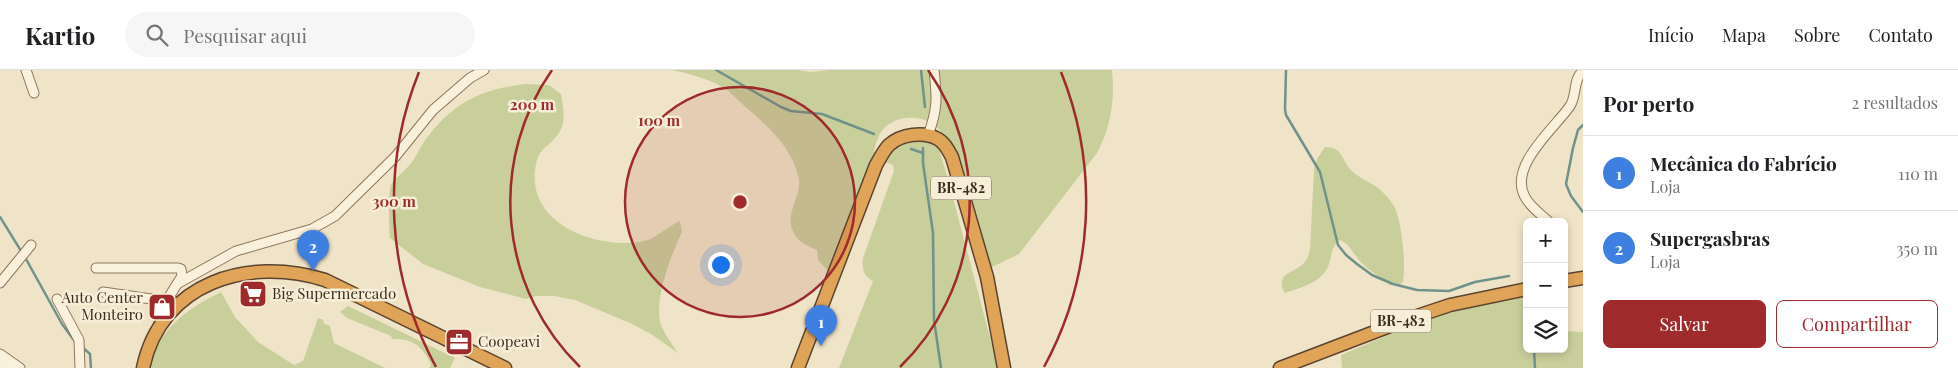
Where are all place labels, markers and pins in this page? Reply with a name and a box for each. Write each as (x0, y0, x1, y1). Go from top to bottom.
centre of rings (731, 193, 749, 211)
pin: 2 (297, 230, 329, 271)
supermarket icon: Big Supermercado (238, 279, 268, 309)
place label: Big Supermercado (272, 283, 396, 303)
place label: Auto Center Monteiro (61, 287, 143, 324)
shop icon: Auto Center Monteiro (147, 292, 177, 322)
pin: 1 (805, 305, 837, 346)
office icon: Coopeavi (444, 327, 474, 357)
place label: Coopeavi (478, 331, 541, 351)

